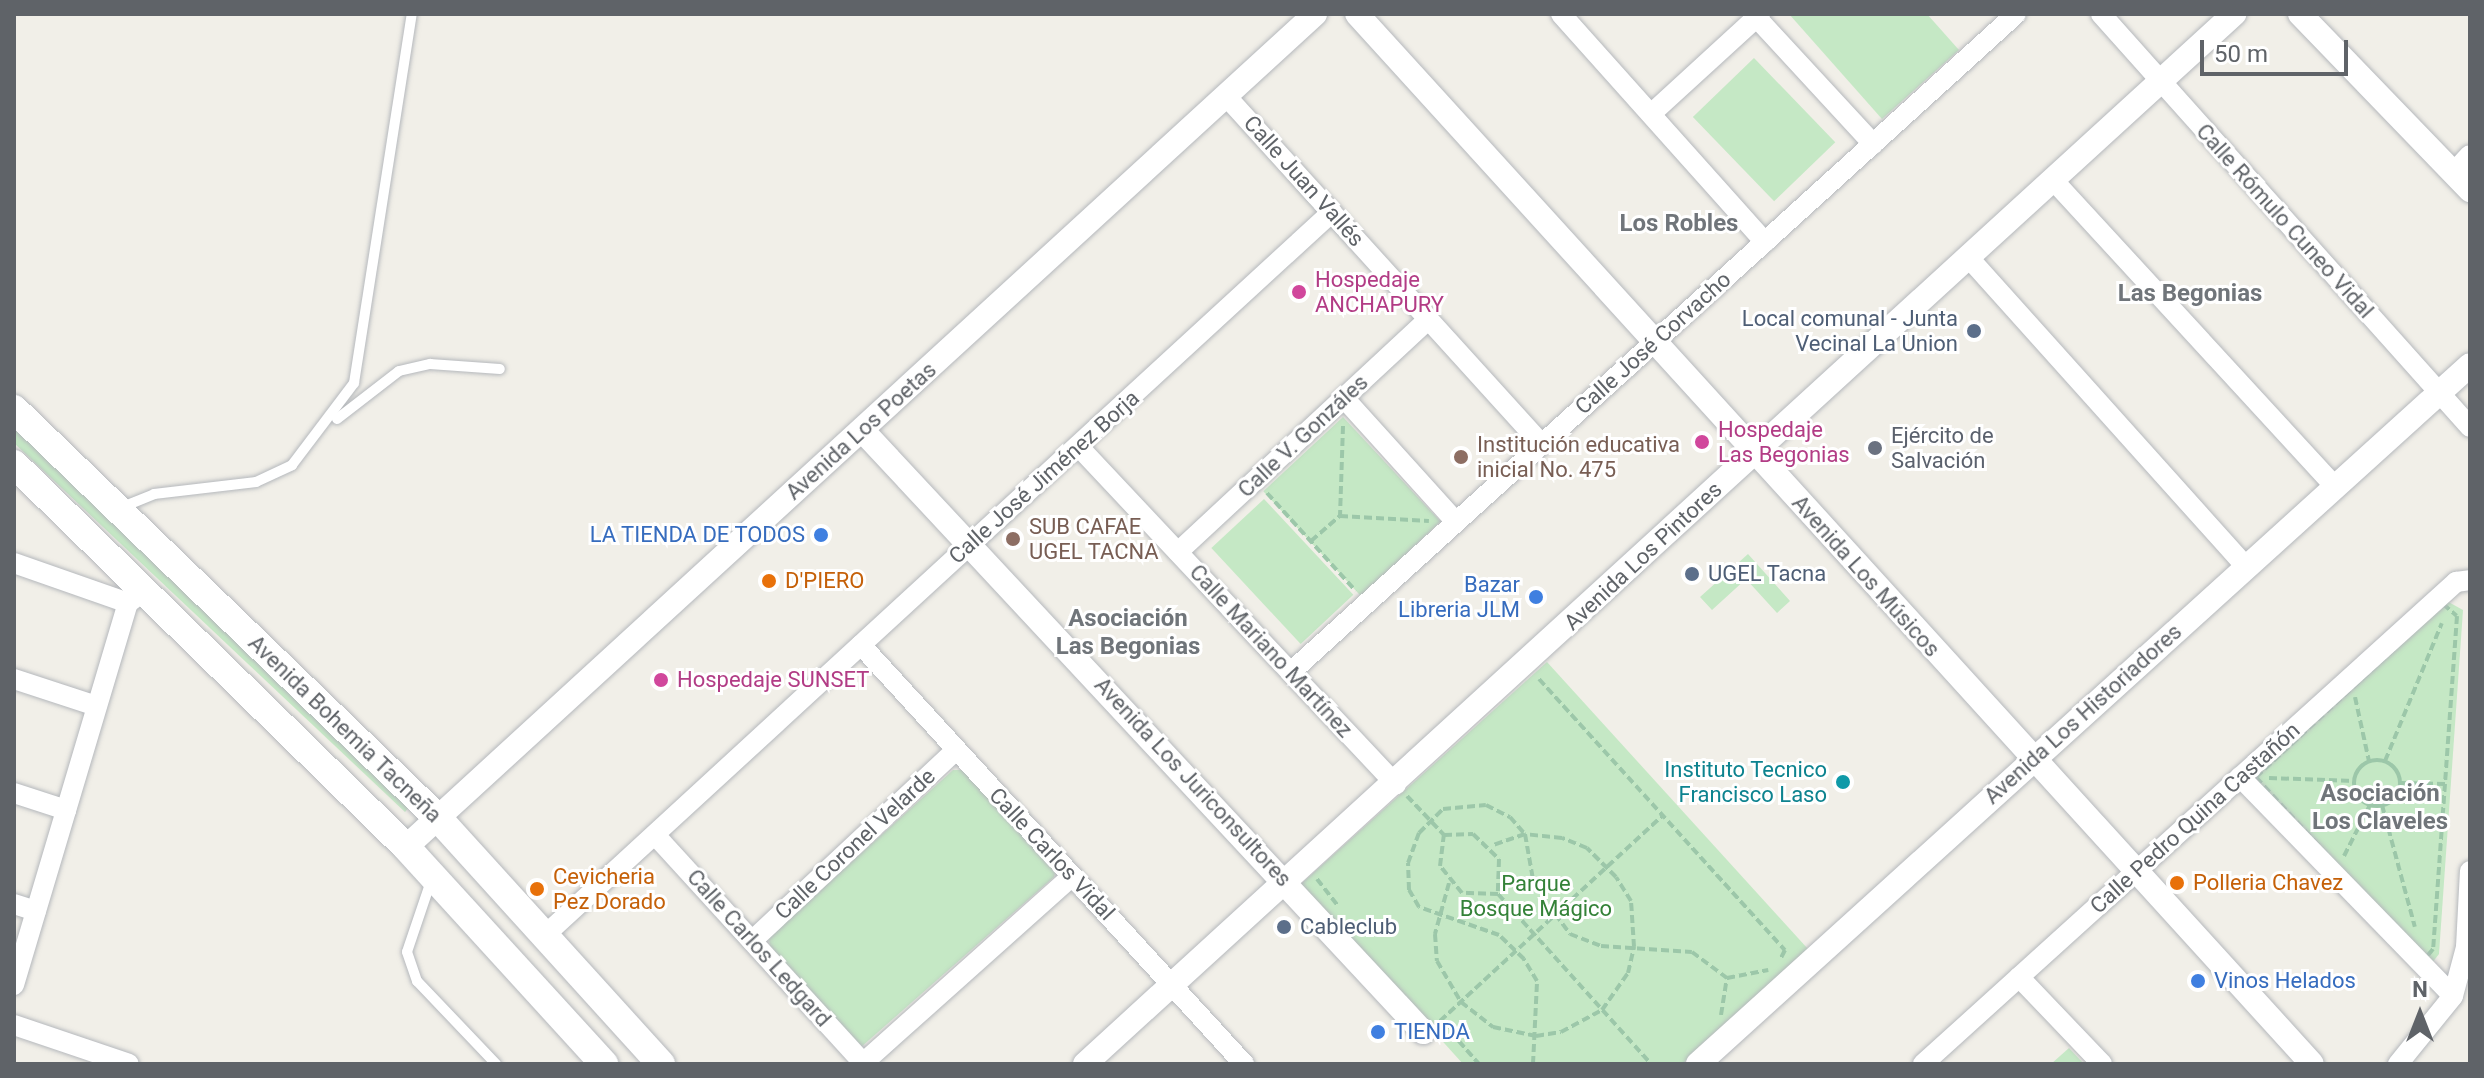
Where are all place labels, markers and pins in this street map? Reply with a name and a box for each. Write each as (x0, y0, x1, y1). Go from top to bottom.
place label: Hospedaje ANCHAPURY (1315, 266, 1444, 318)
marker: Hospedaje ANCHAPURY (1290, 283, 1308, 301)
place label: Local comunal - Junta Vecinal La Union (1742, 305, 1958, 356)
marker: Local comunal - Junta Vecinal La Union (1965, 322, 1983, 340)
place label: Hospedaje Las Begonias (1718, 416, 1850, 468)
place label: Ejército de Salvación (1891, 422, 1994, 474)
place label: Institución educativa inicial No. 475 (1477, 431, 1680, 482)
marker: Hospedaje Las Begonias (1693, 433, 1711, 451)
marker: Ejército de Salvación (1866, 439, 1884, 457)
marker: Institución educativa inicial No. 475 (1452, 448, 1470, 466)
place label: SUB CAFAE UGEL TACNA (1029, 513, 1159, 564)
place label: LA TIENDA DE TODOS (589, 522, 805, 548)
marker: LA TIENDA DE TODOS (812, 526, 830, 544)
marker: SUB CAFAE UGEL TACNA (1004, 530, 1022, 548)
place label: UGEL Tacna (1708, 561, 1827, 587)
marker: UGEL Tacna (1683, 565, 1701, 583)
place label: D'PIERO (785, 568, 864, 594)
place label: Bazar Libreria JLM (1398, 571, 1520, 622)
marker: D'PIERO (760, 572, 778, 590)
marker: Bazar Libreria JLM (1527, 588, 1545, 606)
place label: Hospedaje SUNSET (677, 667, 869, 693)
marker: Hospedaje SUNSET (652, 671, 670, 689)
place label: Instituto Tecnico Francisco Laso (1664, 756, 1827, 808)
marker: Instituto Tecnico Francisco Laso (1834, 773, 1852, 791)
place label: Cevicheria Pez Dorado (553, 863, 666, 914)
place label: Polleria Chavez (2193, 870, 2343, 896)
marker: Polleria Chavez (2168, 874, 2186, 892)
marker: Cevicheria Pez Dorado (528, 880, 546, 898)
place label: Cableclub (1300, 914, 1397, 940)
marker: Cableclub (1275, 918, 1293, 936)
place label: Vinos Helados (2214, 968, 2356, 994)
marker: Vinos Helados (2189, 972, 2207, 990)
place label: TIENDA (1394, 1019, 1470, 1045)
marker: TIENDA (1369, 1023, 1387, 1041)

